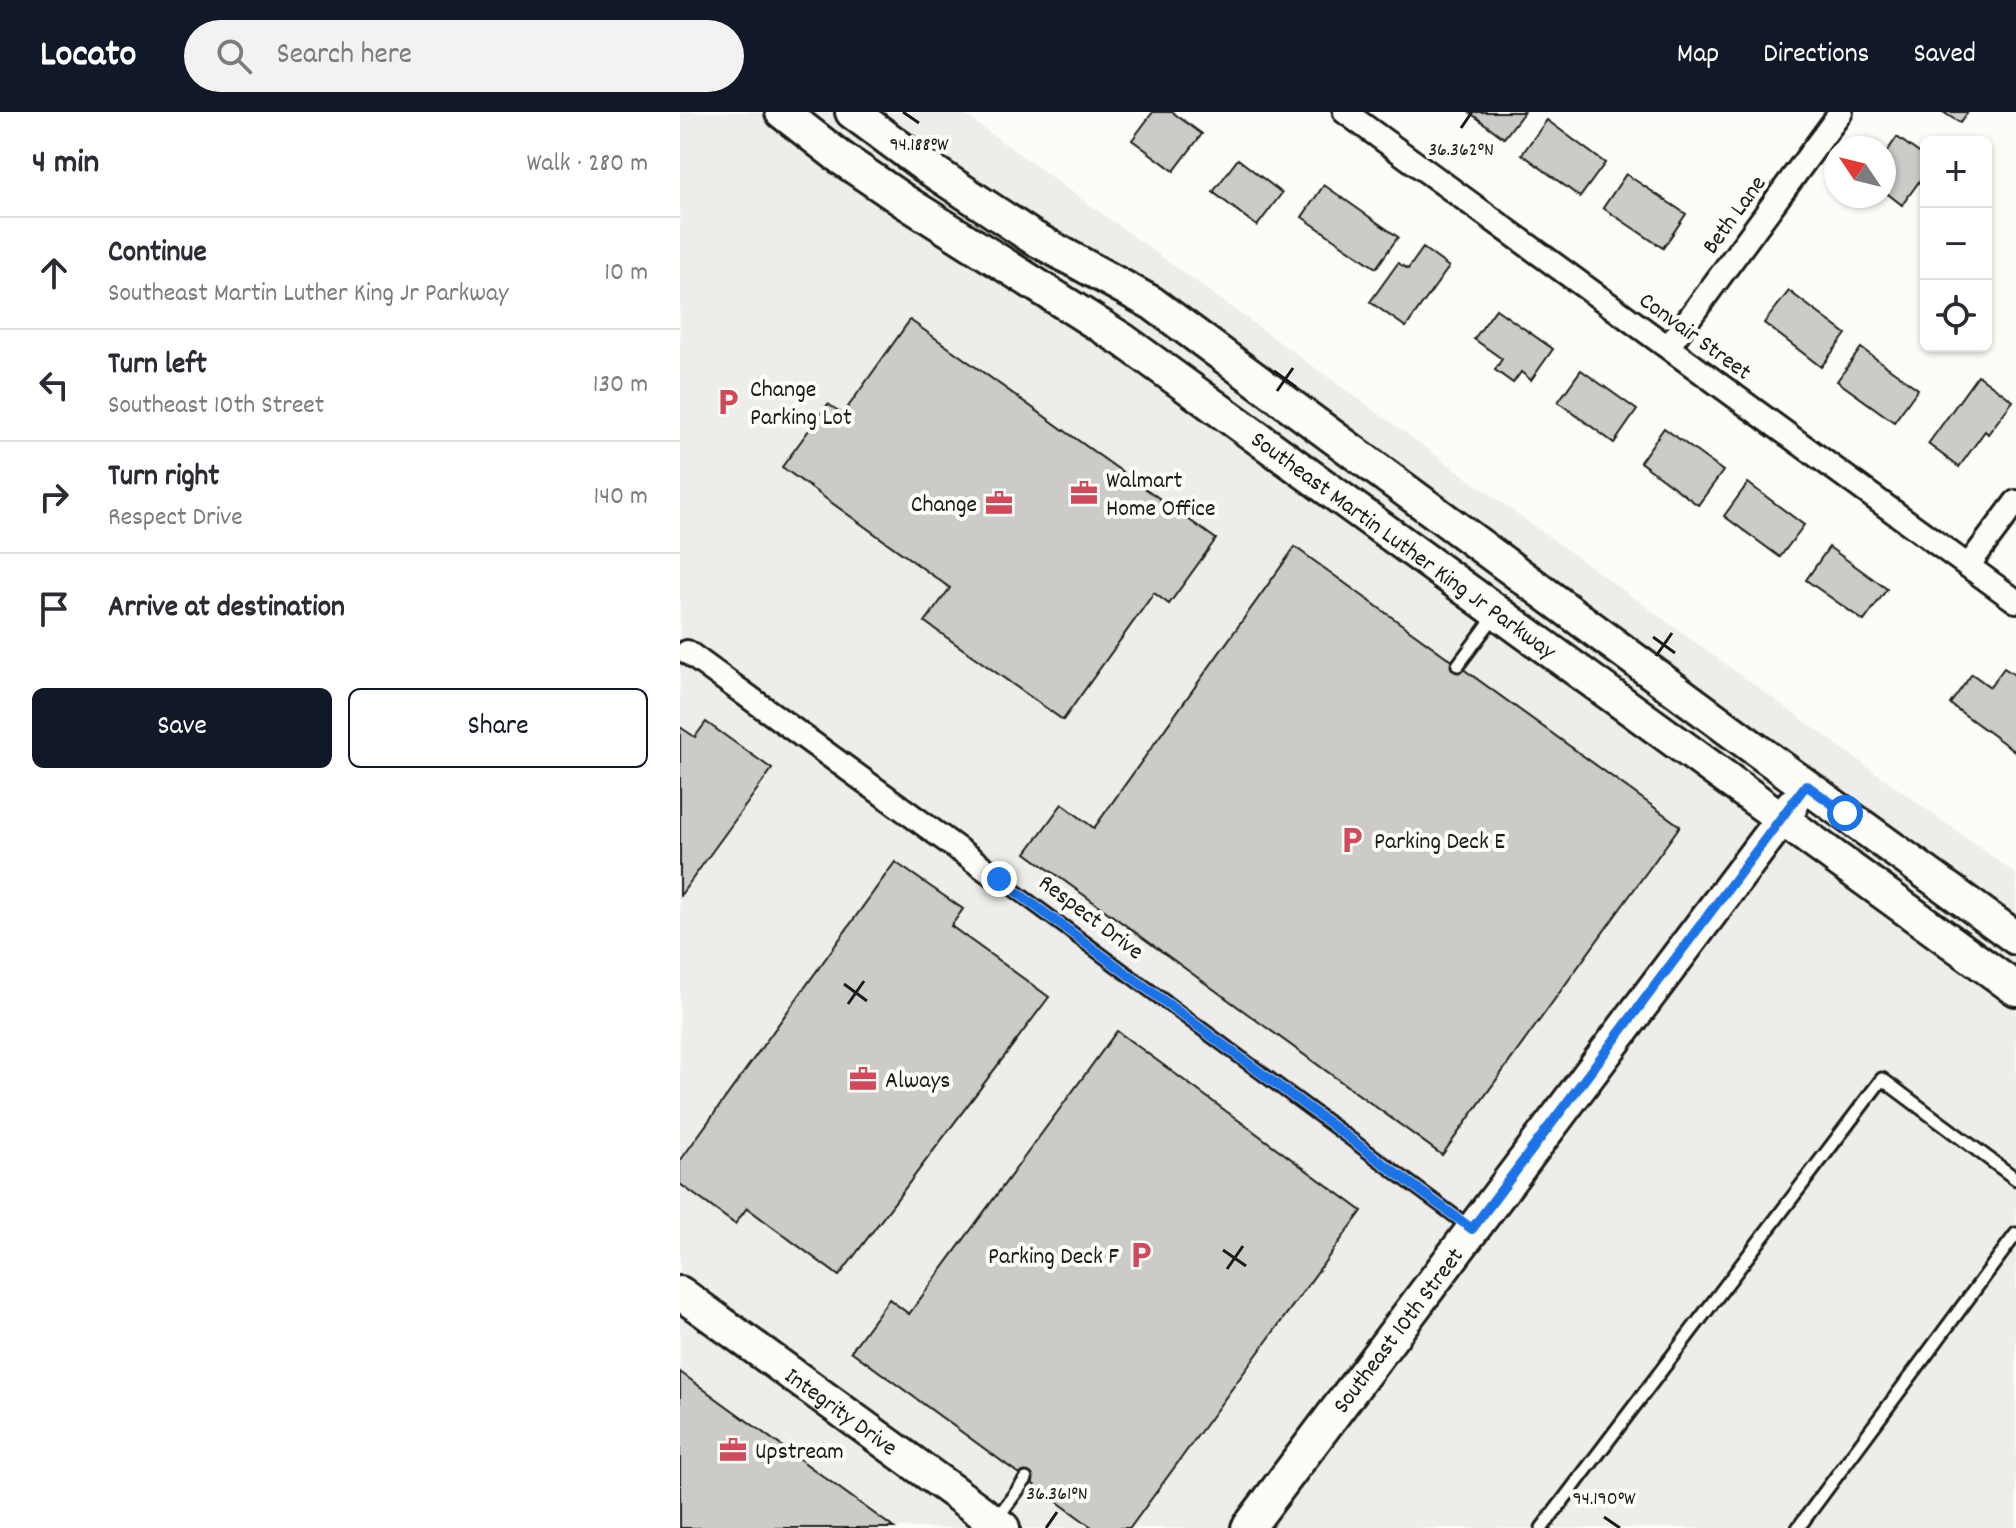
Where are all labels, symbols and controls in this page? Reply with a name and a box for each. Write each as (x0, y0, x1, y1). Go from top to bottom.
search box (184, 20, 744, 92)
text: Locato (40, 29, 136, 84)
icon: search (212, 34, 256, 78)
text: Search here (276, 35, 412, 78)
text: Map (1677, 36, 1719, 76)
text: Directions (1763, 36, 1869, 76)
text: Saved (1913, 36, 1976, 76)
text: 94.188°W (889, 132, 949, 160)
north arrow (1824, 136, 1896, 208)
map controls (1920, 136, 1992, 352)
button: + (1920, 136, 1992, 208)
text: 36.362°N (1428, 137, 1494, 165)
text: 4 min (32, 140, 99, 189)
text: Walk · 280 m (526, 146, 648, 183)
street label: Beth Lane (1695, 169, 1776, 262)
button: − (1920, 208, 1992, 280)
text: Continue (108, 233, 207, 276)
icon: ahead (32, 251, 76, 295)
text: 10 m (604, 255, 648, 292)
text: Southeast Martin Luther King Jr Parkway (108, 276, 509, 313)
button: locate (1920, 280, 1992, 352)
street label: Convair Street (1631, 285, 1758, 390)
text: Turn left (108, 345, 207, 388)
icon: left (32, 363, 76, 407)
text: 130 m (593, 367, 648, 404)
place label: Change Parking Lot (750, 374, 852, 436)
parking icon: Change Parking Lot (713, 387, 743, 417)
text: Southeast 10th Street (108, 388, 324, 425)
street label: Southeast Martin Luther King Jr Parkway (1243, 424, 1563, 670)
text: Turn right (108, 457, 219, 500)
place label: Walmart Home Office (1106, 465, 1215, 527)
icon: right (32, 475, 76, 519)
office icon: Walmart Home Office (1069, 478, 1099, 508)
text: 140 m (594, 479, 648, 516)
office icon: Change (984, 488, 1014, 518)
place label: Change (911, 489, 977, 523)
text: Respect Drive (108, 500, 243, 537)
icon: arrive (32, 587, 76, 631)
text: Arrive at destination (108, 588, 345, 631)
button: Save (32, 688, 332, 768)
button: Share (348, 688, 648, 768)
route start (1827, 795, 1863, 831)
parking icon: Parking Deck E (1337, 825, 1367, 855)
place label: Parking Deck E (1374, 826, 1505, 860)
route end (981, 861, 1017, 897)
street label: Respect Drive (1030, 867, 1150, 969)
office icon: Always (848, 1064, 878, 1094)
place label: Always (885, 1065, 950, 1099)
parking icon: Parking Deck F (1126, 1240, 1156, 1270)
place label: Parking Deck F (988, 1241, 1119, 1275)
street label: Southeast 10th Street (1326, 1241, 1473, 1422)
street label: Integrity Drive (777, 1360, 903, 1466)
office icon: Upstream (718, 1435, 748, 1465)
place label: Upstream (755, 1436, 844, 1470)
text: 36.361°N (1026, 1481, 1088, 1509)
text: 94.190°W (1572, 1486, 1636, 1514)

